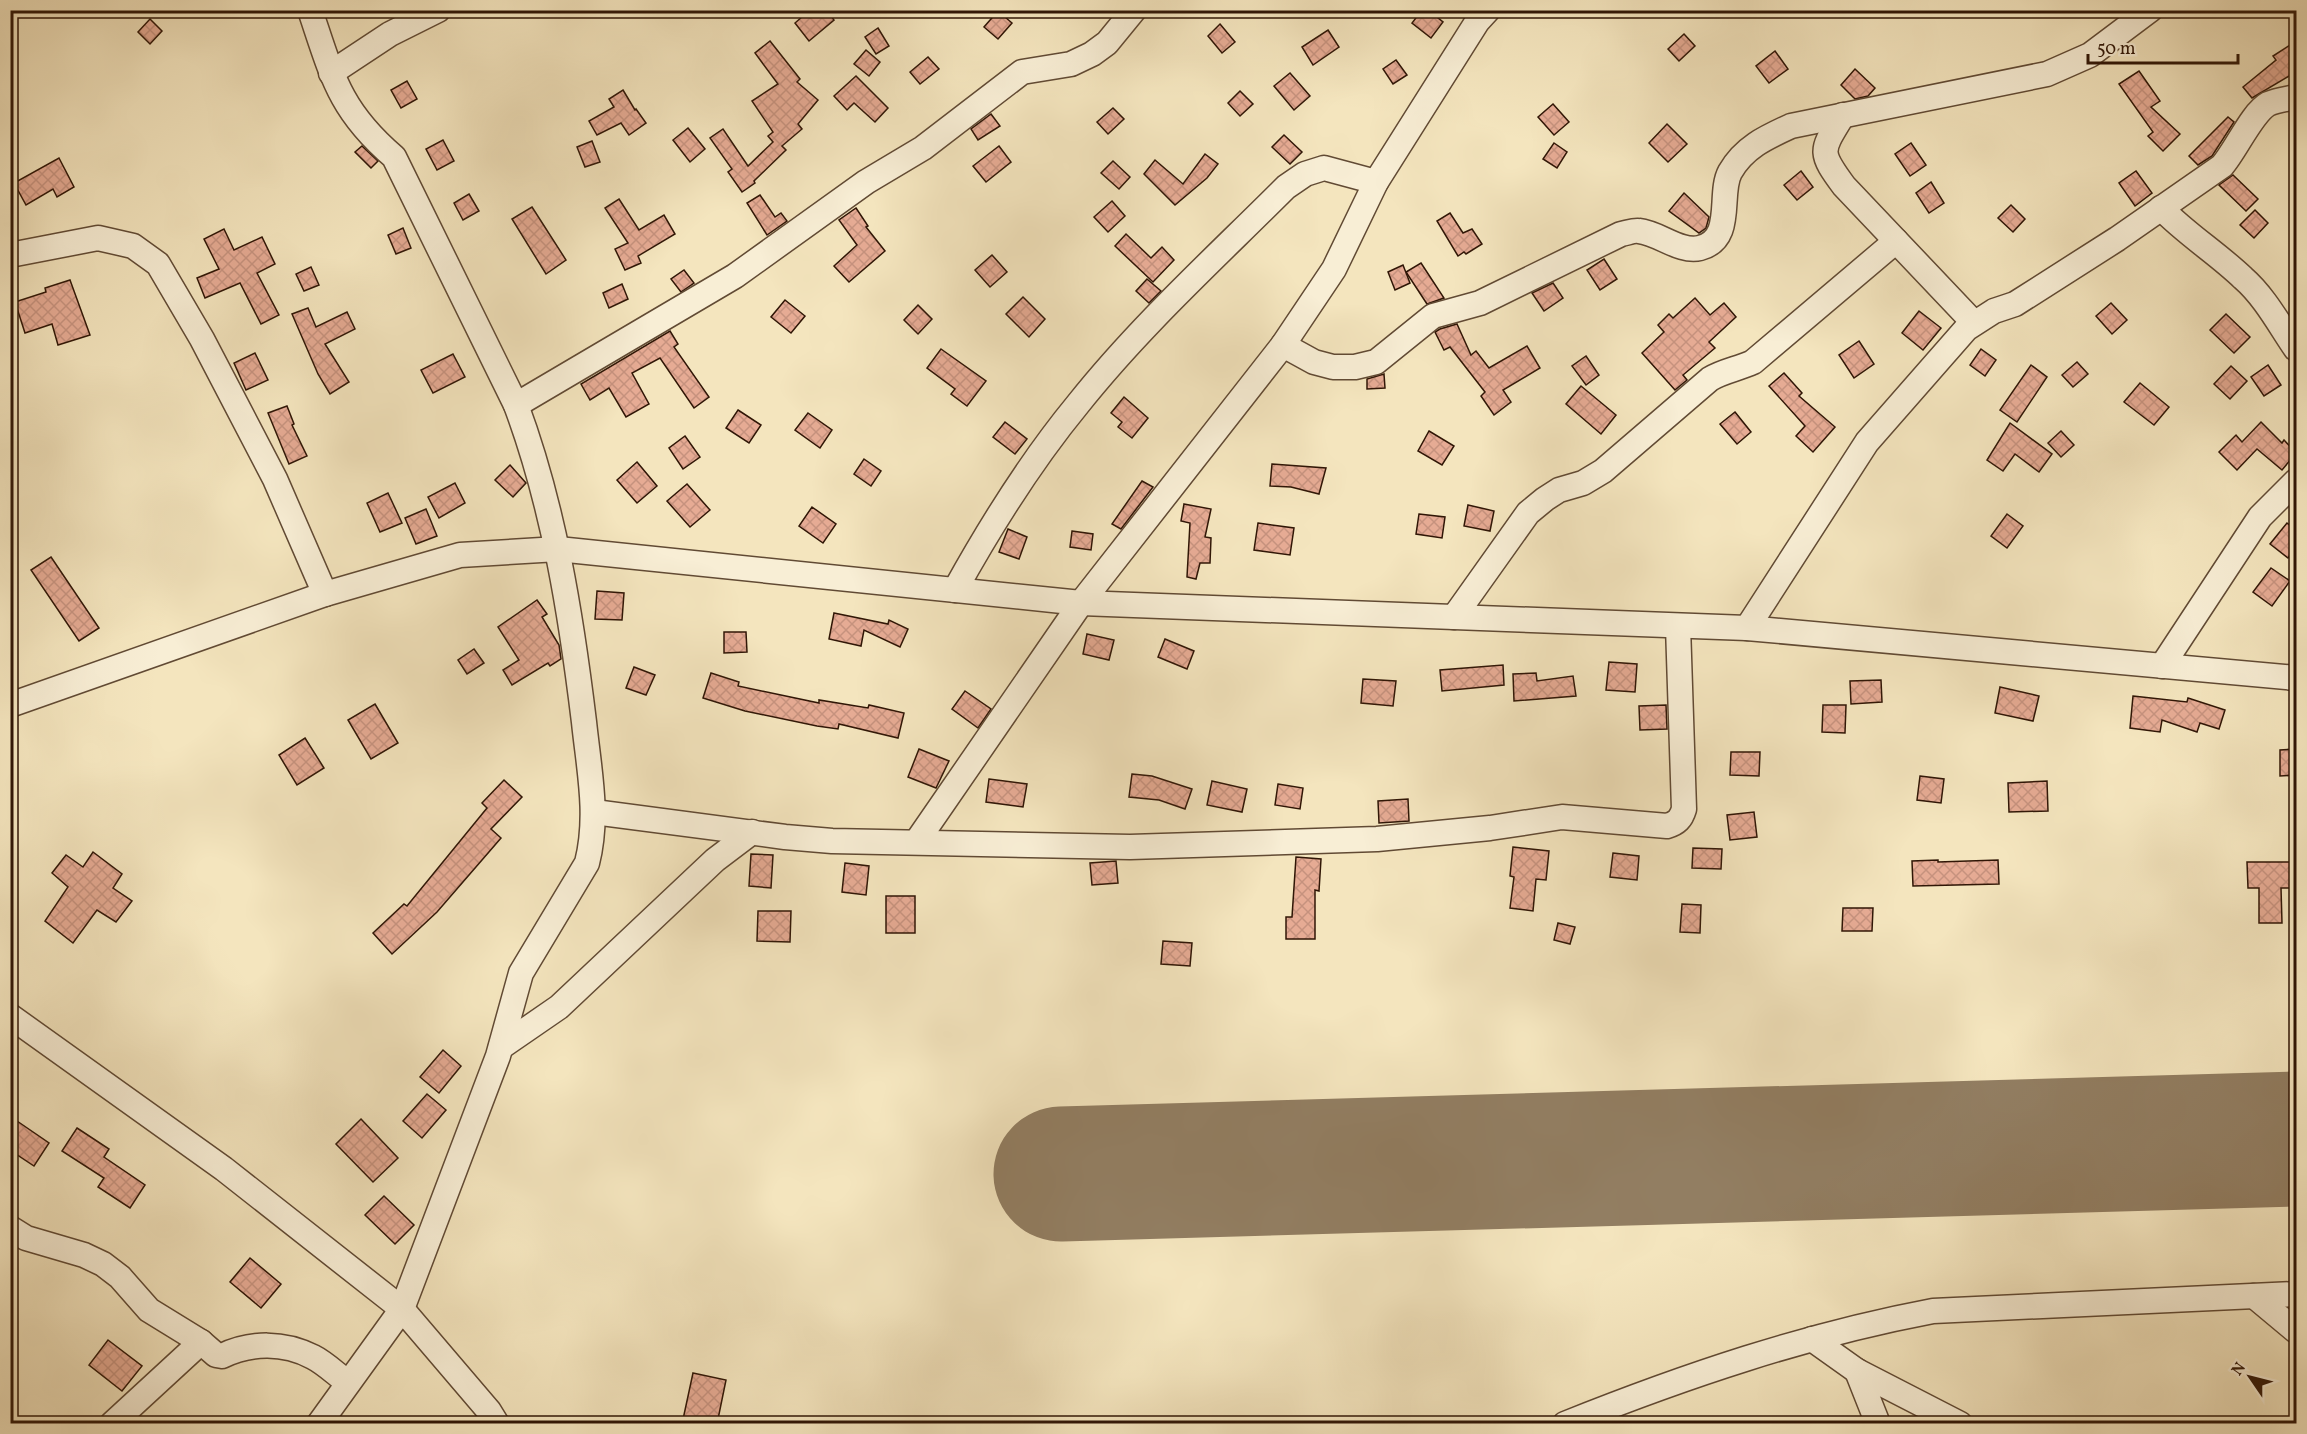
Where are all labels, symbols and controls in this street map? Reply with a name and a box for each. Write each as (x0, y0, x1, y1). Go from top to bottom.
scale bar (2088, 27, 2238, 65)
text: 50 m (2097, 37, 2136, 62)
north arrow (2220, 1347, 2280, 1407)
text: N (2227, 1358, 2252, 1381)

